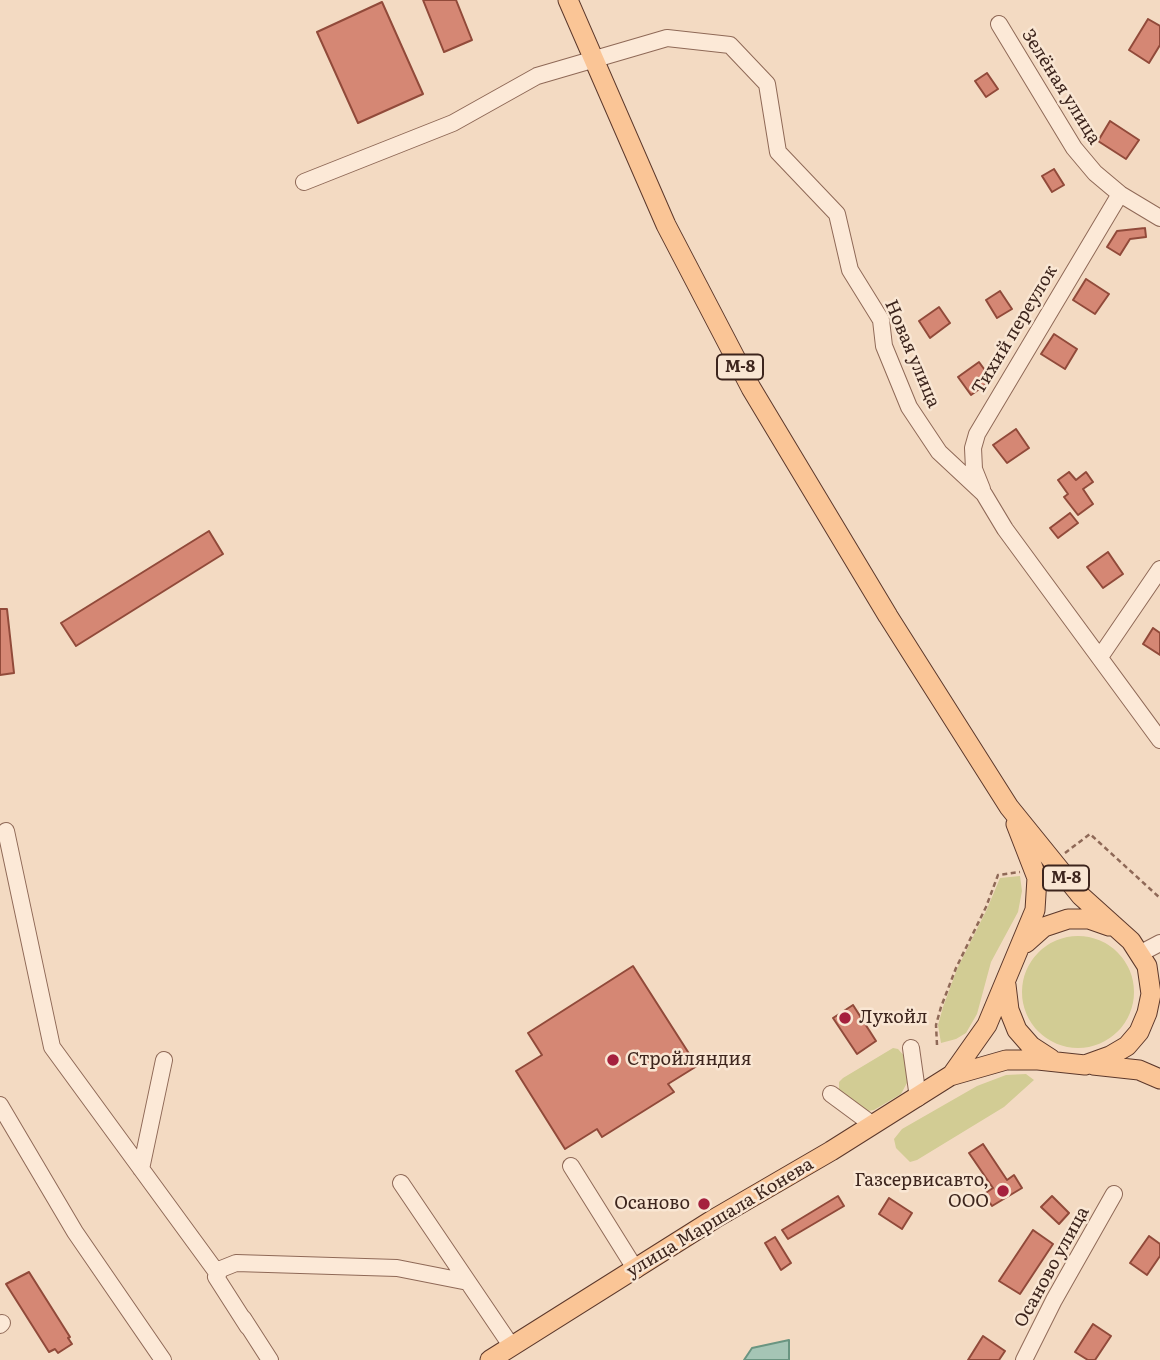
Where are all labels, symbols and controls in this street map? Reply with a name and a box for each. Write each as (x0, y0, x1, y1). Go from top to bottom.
street label: Зелёная улица (1017, 25, 1105, 149)
street label: Тихий переулок (968, 261, 1062, 399)
street label: Новая улица (880, 297, 944, 411)
road number: М-8 (717, 354, 763, 380)
road number: М-8 (1043, 866, 1089, 890)
place label: Лукойл (859, 1007, 927, 1029)
marker: Лукойл (837, 1010, 853, 1026)
place label: Стройляндия (627, 1049, 752, 1071)
marker: Стройляндия (605, 1052, 621, 1068)
street label: улица Маршала Конева (623, 1154, 817, 1282)
place label: Газсервисавто, ООО (855, 1170, 989, 1212)
marker: Газсервисавто, ООО (995, 1183, 1011, 1199)
place label: Осаново (614, 1193, 690, 1215)
marker: Осаново (696, 1196, 712, 1212)
street label: Осаново улица (1010, 1203, 1094, 1331)

